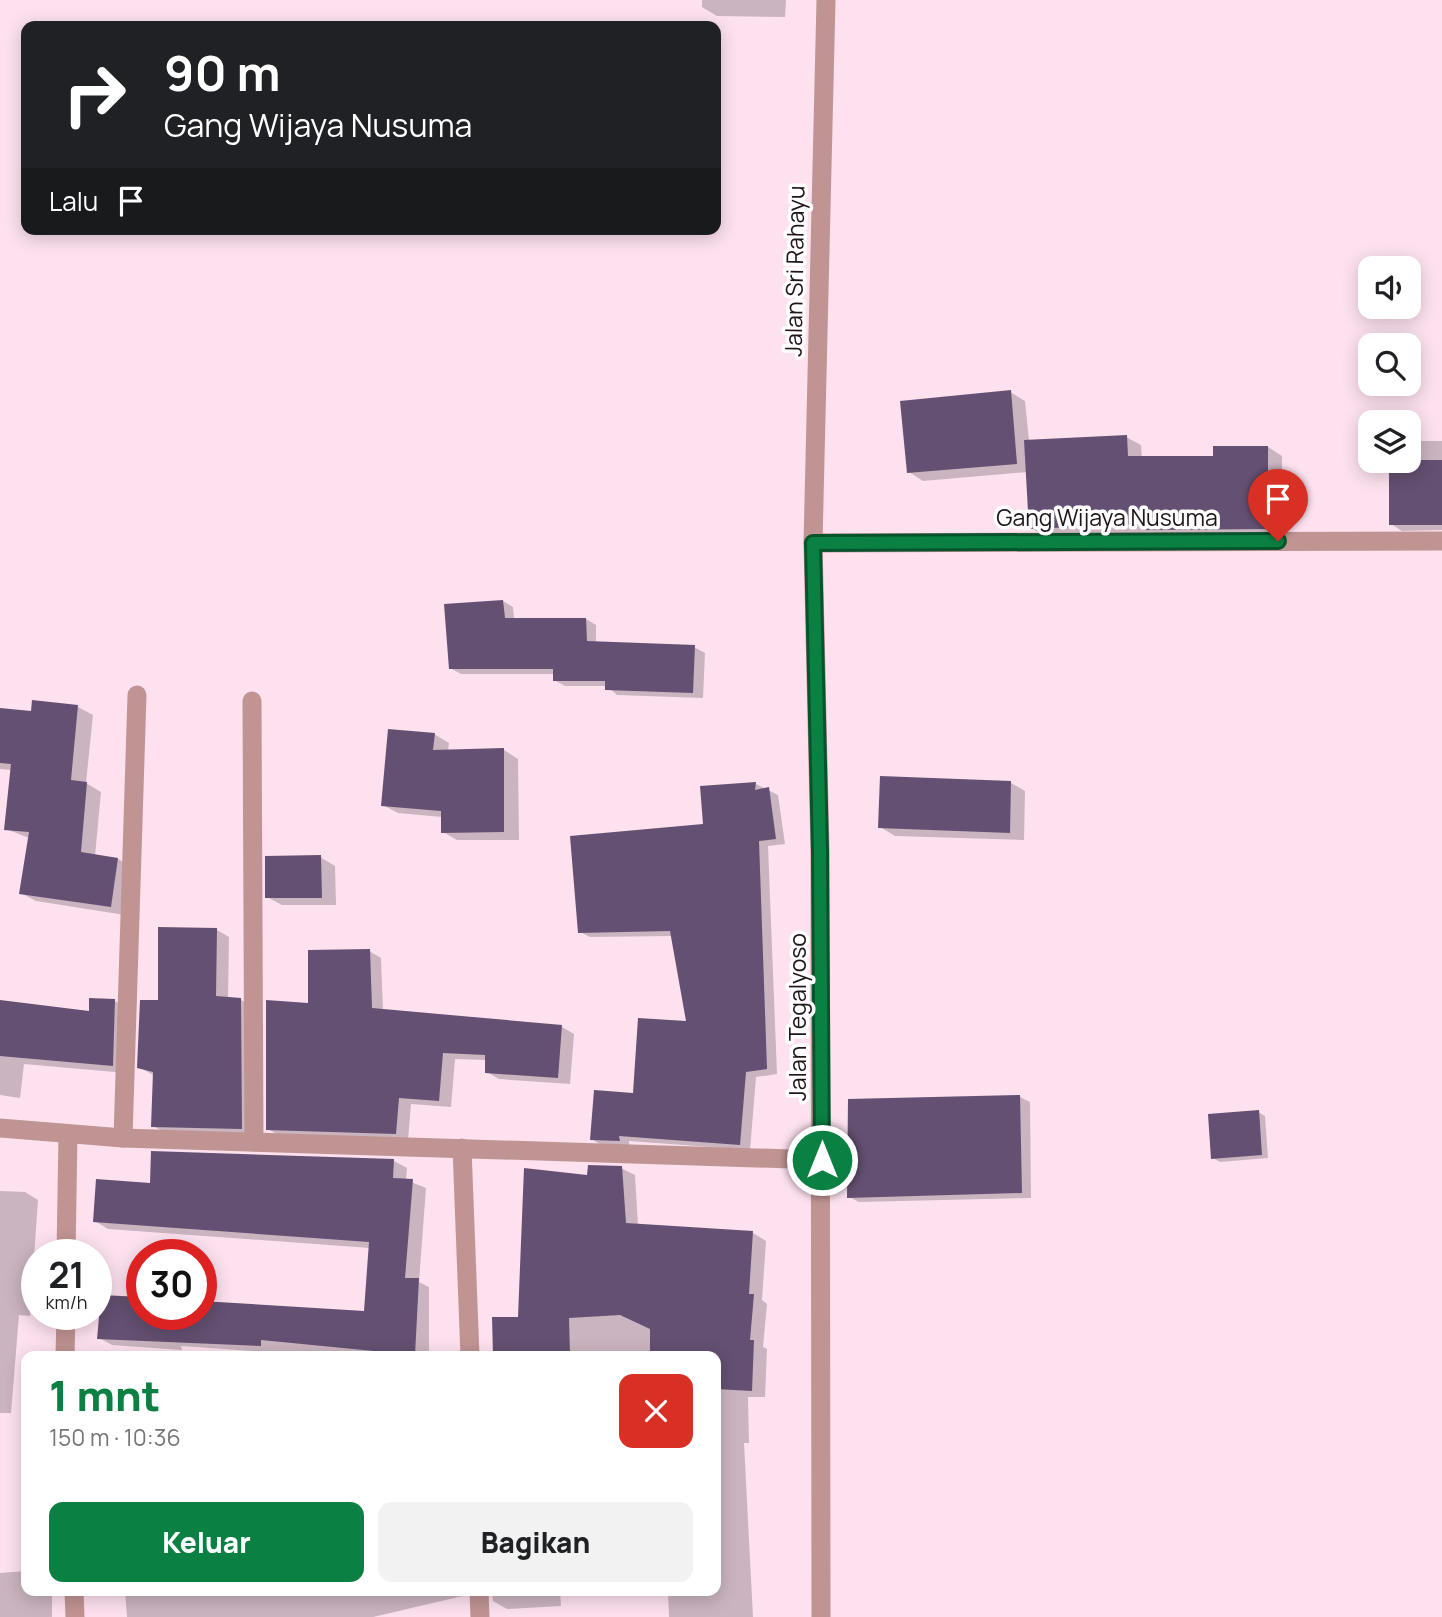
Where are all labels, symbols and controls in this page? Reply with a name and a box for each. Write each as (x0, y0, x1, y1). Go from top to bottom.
text: 90 m (164, 39, 281, 106)
icon: right (49, 49, 140, 140)
text: Gang Wijaya Nusuma (164, 103, 472, 147)
icon: arrive (112, 182, 150, 220)
text: Lalu (49, 183, 98, 219)
street label: Jalan Sri Rahayu (777, 185, 811, 357)
map controls (1358, 256, 1421, 473)
button: sound (1358, 256, 1421, 319)
button: search (1358, 333, 1421, 396)
button: layers (1358, 410, 1421, 473)
pin (1248, 469, 1308, 541)
icon: arrive (1259, 480, 1297, 518)
street label: Gang Wijaya Nusuma (996, 501, 1218, 533)
street label: Jalan Tegalyoso (781, 933, 813, 1101)
position arrow (785, 1123, 859, 1197)
speed limit sign: 30 (126, 1239, 217, 1330)
text: 21 (48, 1251, 85, 1299)
text: km/h (46, 1290, 87, 1314)
text: 1 mnt (49, 1366, 160, 1424)
button: close (619, 1374, 693, 1448)
text: 150 m · 10:36 (49, 1421, 181, 1453)
button: Keluar (49, 1502, 364, 1582)
button: Bagikan (378, 1502, 693, 1582)

